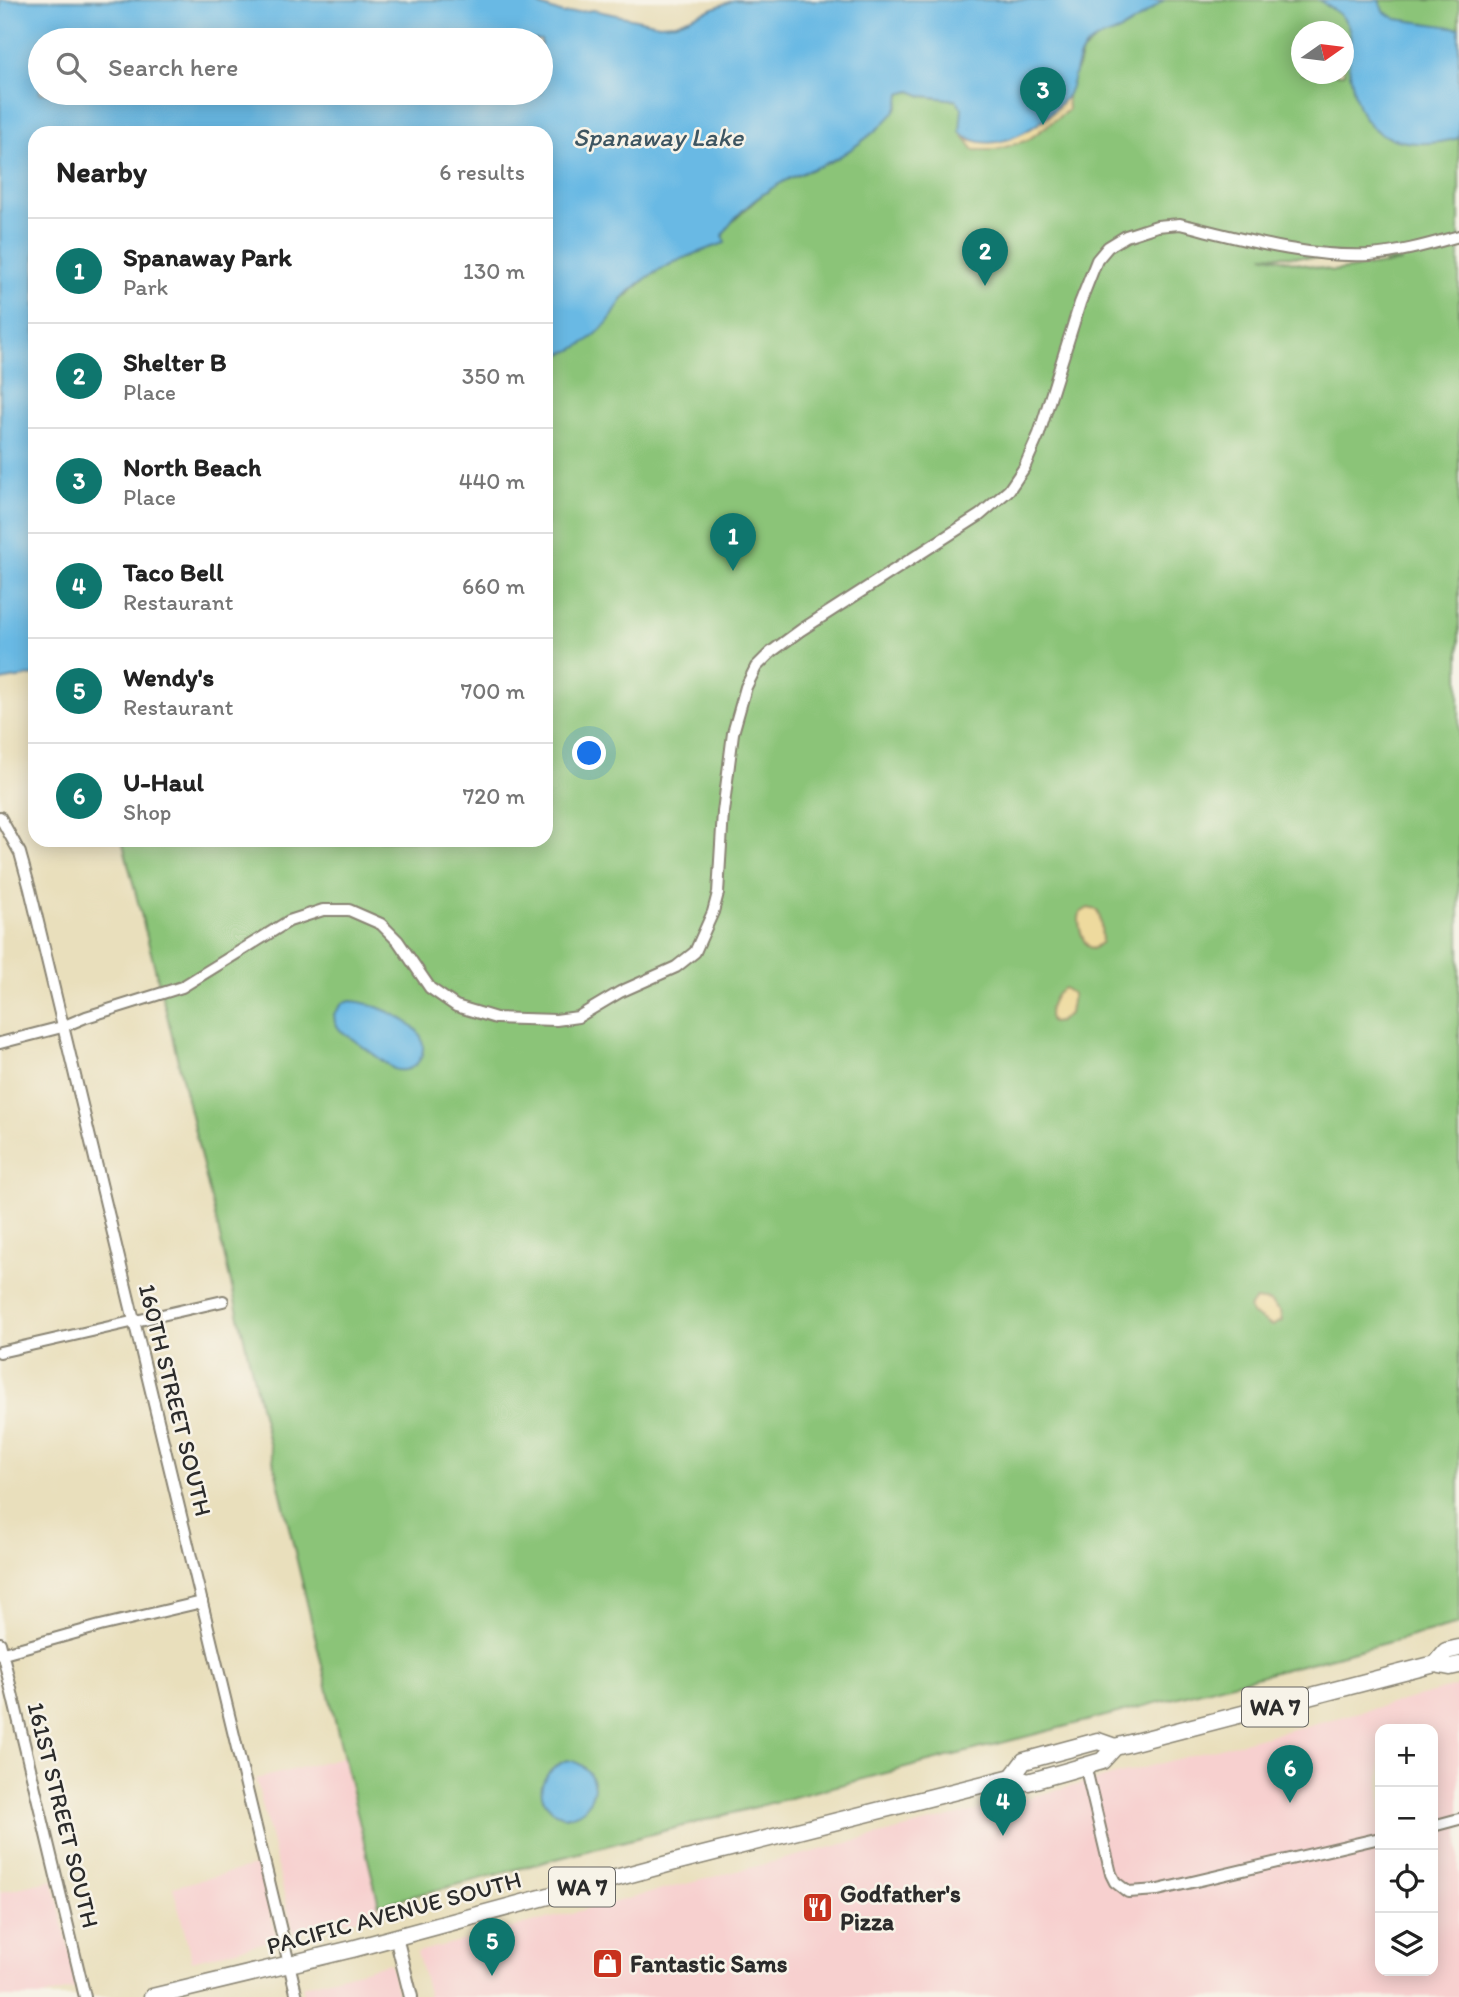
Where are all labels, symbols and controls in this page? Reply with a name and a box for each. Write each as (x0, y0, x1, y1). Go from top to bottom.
north arrow (1291, 21, 1354, 84)
search box (28, 28, 553, 105)
icon: search (52, 48, 90, 86)
text: Search here (108, 51, 238, 83)
pin: 3 (1020, 67, 1066, 125)
water label: Spanaway Lake (573, 121, 745, 153)
text: Nearby (56, 153, 147, 190)
text: 6 results (439, 158, 525, 186)
pin: 2 (962, 228, 1008, 286)
text: Spanaway Park (123, 241, 292, 273)
text: 1 (74, 257, 84, 285)
text: 130 m (463, 257, 525, 285)
text: Park (123, 273, 168, 301)
text: Shelter B (123, 346, 226, 378)
text: 2 (73, 362, 85, 390)
text: 350 m (462, 362, 525, 390)
text: Place (123, 378, 176, 406)
text: North Beach (123, 451, 261, 483)
text: 3 (73, 467, 85, 495)
text: 440 m (459, 467, 525, 495)
text: Place (123, 483, 176, 511)
pin: 1 (710, 513, 756, 571)
text: Taco Bell (123, 556, 224, 588)
text: 4 (72, 572, 86, 600)
text: 660 m (462, 572, 525, 600)
text: Restaurant (123, 588, 233, 616)
text: Wendy's (123, 661, 214, 693)
text: 5 (73, 677, 85, 705)
text: 700 m (461, 677, 525, 705)
text: Restaurant (123, 693, 233, 721)
your location (572, 736, 606, 770)
text: U-Haul (123, 766, 204, 798)
text: 6 (73, 782, 85, 810)
text: 720 m (463, 782, 525, 810)
text: Shop (123, 798, 171, 826)
street label: 160TH STREET SOUTH (133, 1281, 218, 1519)
road number: WA 7 (1242, 1688, 1308, 1726)
street label: 161ST STREET SOUTH (21, 1699, 106, 1931)
map controls (1375, 1724, 1438, 1976)
button: + (1375, 1724, 1438, 1787)
pin: 6 (1267, 1745, 1313, 1803)
pin: 4 (980, 1778, 1026, 1836)
button: − (1375, 1787, 1438, 1850)
button: locate (1375, 1850, 1438, 1913)
street label: PACIFIC AVENUE SOUTH (263, 1865, 524, 1960)
road number: WA 7 (549, 1868, 615, 1906)
place label: Godfather's Pizza (840, 1879, 961, 1936)
restaurant icon: Godfather's Pizza (800, 1891, 834, 1925)
button: layers (1375, 1913, 1438, 1976)
pin: 5 (469, 1918, 515, 1976)
shop icon: Fantastic Sams (590, 1947, 624, 1981)
place label: Fantastic Sams (630, 1949, 788, 1978)

